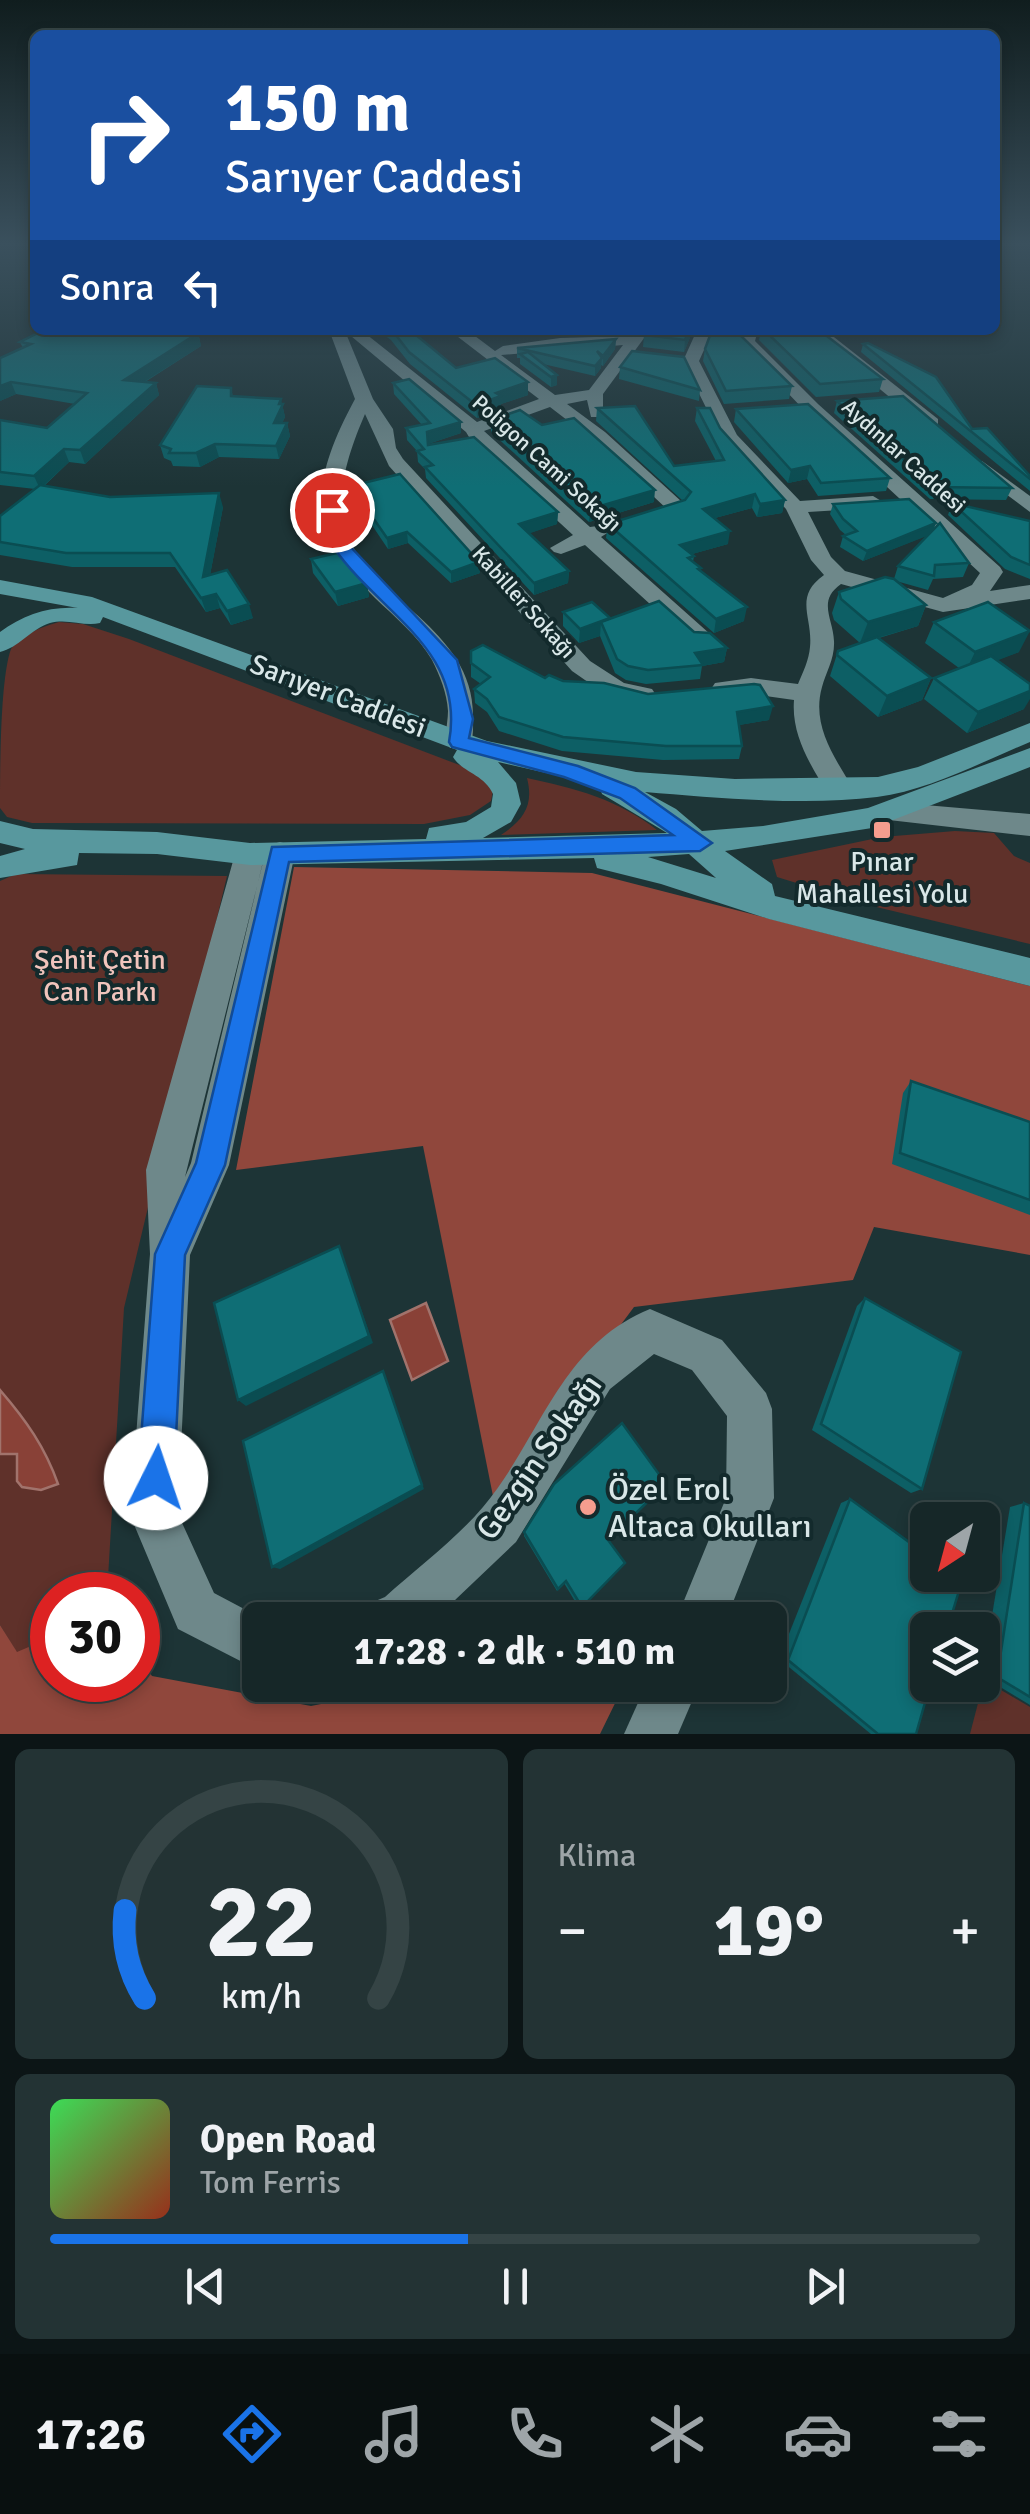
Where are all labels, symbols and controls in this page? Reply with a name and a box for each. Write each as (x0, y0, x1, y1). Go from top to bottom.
text: 150 m (225, 64, 410, 150)
icon: right (60, 70, 190, 200)
text: Sarıyer Caddesi (225, 150, 523, 205)
icon: left (175, 260, 230, 315)
text: Sonra (60, 264, 155, 311)
street label: Poligon Cami Sokağı (467, 389, 627, 537)
street label: Aydınlar Caddesi (836, 393, 972, 519)
pin (290, 468, 375, 553)
icon: arrive (305, 483, 360, 538)
street label: Kabiller Sokağı (467, 540, 581, 664)
street label: Sarıyer Caddesi (245, 647, 431, 745)
marker: Pınar Mahallesi Yolu (871, 819, 893, 841)
place label: Pınar Mahallesi Yolu (796, 845, 968, 911)
park label: Şehit Çetin Can Parkı (34, 943, 166, 1009)
street label: Gezgin Sokağı (468, 1367, 610, 1547)
position arrow (104, 1426, 208, 1530)
place label: Özel Erol Altaca Okulları (608, 1470, 812, 1546)
marker: Özel Erol Altaca Okulları (577, 1496, 599, 1518)
north arrow (910, 1502, 1000, 1592)
map controls (910, 1502, 1000, 1702)
speed limit sign: 30 (30, 1572, 160, 1702)
button: layers (910, 1612, 1000, 1702)
text: 17:28 · 2 dk · 510 m (354, 1628, 675, 1675)
text: Klima (558, 1836, 636, 1875)
text: 22 (205, 1858, 317, 1986)
text: 19° (713, 1884, 824, 1977)
text: − (558, 1897, 587, 1965)
text: + (950, 1897, 980, 1965)
text: km/h (221, 1974, 302, 2018)
text: Open Road (200, 2116, 376, 2163)
text: Tom Ferris (200, 2163, 341, 2202)
icon: previous (178, 2259, 233, 2314)
icon: pause (488, 2259, 543, 2314)
icon: next (798, 2259, 853, 2314)
icon: directions (217, 2399, 287, 2469)
icon: music (359, 2399, 429, 2469)
icon: phone (500, 2399, 570, 2469)
icon: climate (642, 2399, 712, 2469)
icon: car (783, 2399, 853, 2469)
icon: filters (924, 2399, 994, 2469)
text: 17:26 (36, 2407, 146, 2462)

